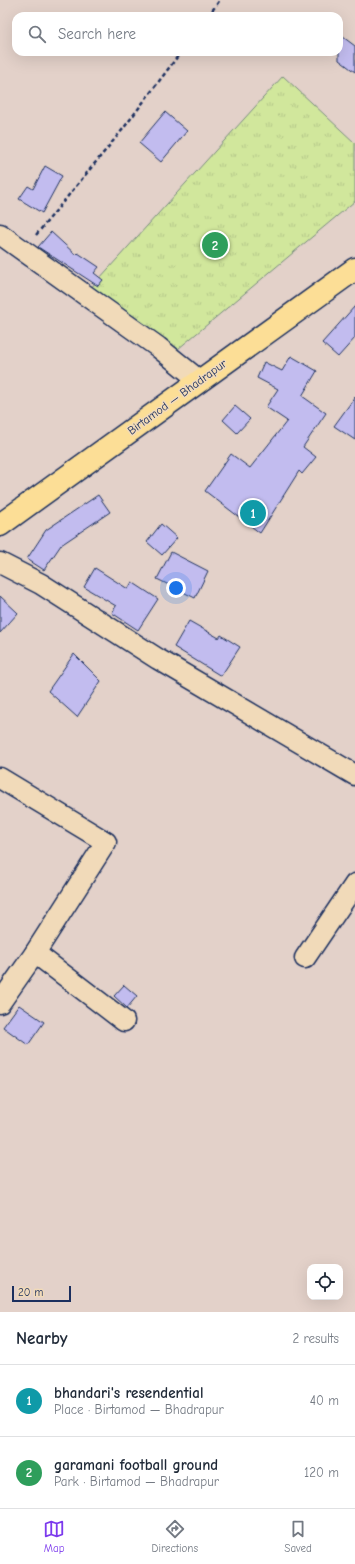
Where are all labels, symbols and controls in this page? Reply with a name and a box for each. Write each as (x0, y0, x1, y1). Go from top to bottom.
search box (12, 12, 343, 56)
icon: search (26, 23, 48, 45)
text: Search here (58, 25, 136, 43)
pin: 2 (202, 230, 228, 260)
street label: Birtamod — Bhadrapur (125, 356, 230, 438)
pin: 1 (240, 498, 266, 528)
your location (166, 578, 186, 598)
map controls (307, 1264, 343, 1300)
button: locate (307, 1264, 343, 1300)
scale bar (12, 1284, 71, 1303)
text: 20 m (18, 1286, 43, 1299)
text: Nearby (16, 1329, 67, 1348)
text: 2 results (292, 1331, 339, 1346)
text: bhandari's resendential (54, 1384, 203, 1402)
text: 1 (26, 1393, 32, 1408)
text: 40 m (310, 1393, 339, 1408)
text: Place · Birtamod — Bhadrapur (54, 1402, 224, 1417)
text: garamani football ground (54, 1456, 218, 1474)
text: 2 (26, 1465, 32, 1480)
text: 120 m (304, 1465, 339, 1480)
text: Park · Birtamod — Bhadrapur (54, 1474, 219, 1489)
tab: Map (43, 1518, 65, 1555)
tab: Directions (151, 1518, 198, 1555)
tab: Saved (284, 1518, 312, 1555)

